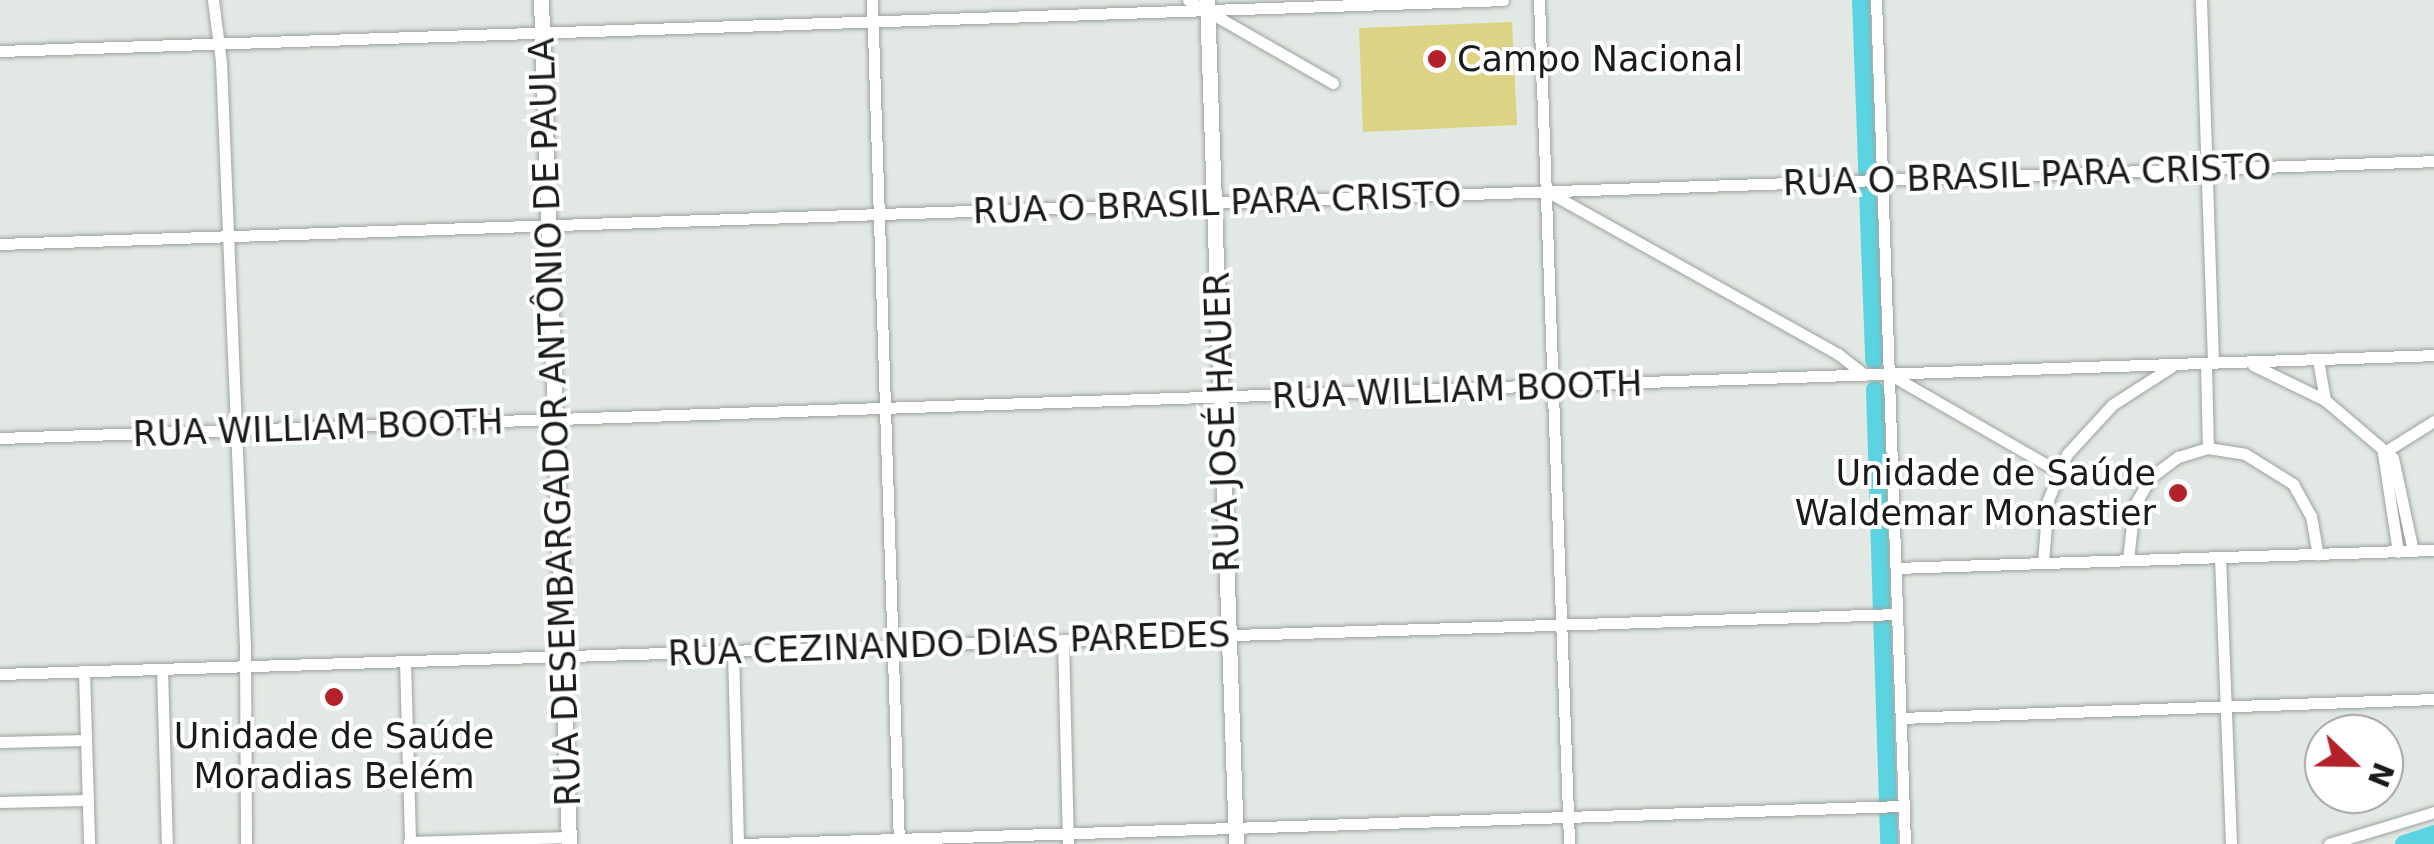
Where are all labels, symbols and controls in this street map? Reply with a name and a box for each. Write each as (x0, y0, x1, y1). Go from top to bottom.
street label: RUA DESEMBARGADOR ANTÔNIO DE PAULA (521, 37, 589, 807)
place label: Campo Nacional (1457, 38, 1743, 80)
marker: Campo Nacional (1426, 48, 1448, 70)
street label: RUA O BRASIL PARA CRISTO (1782, 145, 2272, 205)
street label: RUA O BRASIL PARA CRISTO (972, 173, 1462, 233)
street label: RUA JOSÉ HAUER (1196, 271, 1248, 573)
street label: RUA WILLIAM BOOTH (1271, 363, 1643, 417)
street label: RUA WILLIAM BOOTH (132, 401, 504, 455)
place label: Unidade de Saúde Waldemar Monastier (1795, 452, 2156, 534)
marker: Unidade de Saúde Waldemar Monastier (2165, 480, 2191, 506)
street label: RUA CEZINANDO DIAS PAREDES (667, 613, 1231, 675)
marker: Unidade de Saúde Moradias Belém (321, 684, 347, 710)
north arrow (2304, 714, 2404, 814)
place label: Unidade de Saúde Moradias Belém (174, 715, 494, 797)
text: N (2361, 758, 2400, 792)

